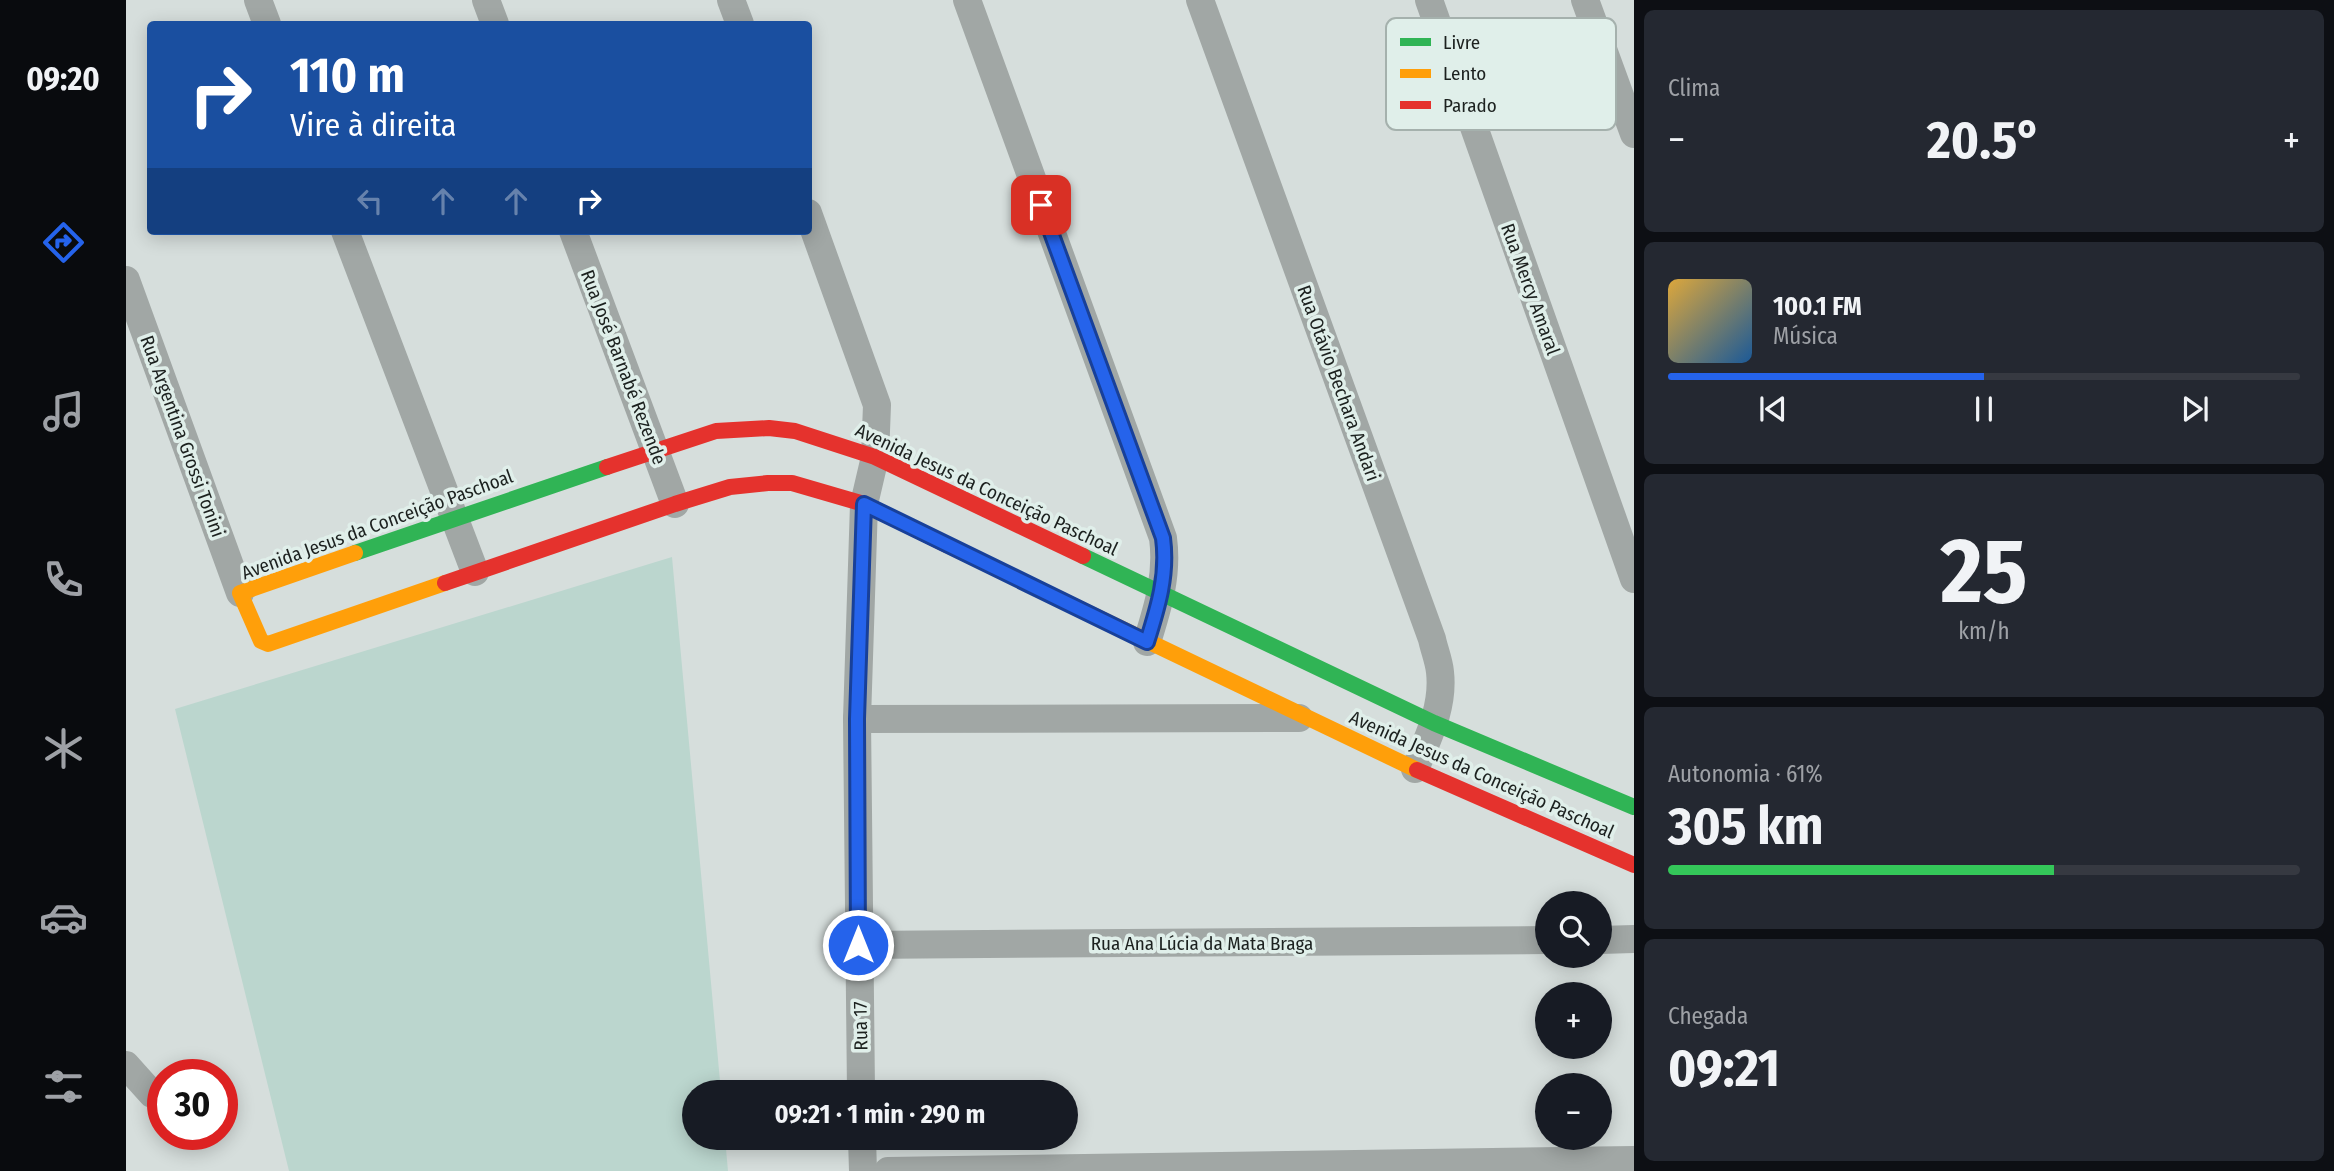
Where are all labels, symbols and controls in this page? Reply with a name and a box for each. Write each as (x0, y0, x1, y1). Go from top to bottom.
legend (1386, 18, 1616, 130)
text: Livre (1443, 31, 1480, 54)
text: 110 m (290, 46, 405, 105)
icon: right (175, 49, 266, 140)
text: 09:20 (26, 60, 100, 98)
text: Lento (1443, 62, 1486, 85)
text: Clima (1668, 74, 1720, 102)
text: Parado (1443, 94, 1497, 117)
text: Vire à direita (290, 106, 456, 144)
text: 20.5° (1927, 109, 2041, 172)
text: − (1668, 117, 1685, 163)
text: + (2283, 117, 2300, 163)
pin (1011, 175, 1071, 235)
icon: left (351, 182, 389, 220)
icon: ahead (424, 182, 462, 220)
icon: ahead (497, 182, 535, 220)
icon: right (570, 182, 608, 220)
icon: arrive (1022, 186, 1060, 224)
icon: directions (39, 218, 88, 267)
street label: Rua Mercy Amaral (1496, 220, 1565, 358)
street label: Rua José Barnabé Rezende (576, 267, 671, 468)
street label: Rua Otávio Bechara Andari (1292, 282, 1385, 484)
text: 100.1 FM (1773, 291, 1862, 322)
text: Música (1773, 322, 1838, 350)
street label: Rua Argentina Grossi Tonini (135, 332, 230, 540)
icon: music (39, 387, 88, 436)
icon: previous (1754, 390, 1792, 428)
icon: pause (1965, 390, 2003, 428)
icon: next (2176, 390, 2214, 428)
street label: Avenida Jesus da Conceição Paschoal (852, 418, 1122, 561)
street label: Avenida Jesus da Conceição Paschoal (238, 465, 516, 584)
text: 25 (1941, 517, 2027, 626)
icon: phone (39, 555, 88, 604)
text: km/h (1958, 617, 2010, 645)
street label: Avenida Jesus da Conceição Paschoal (1346, 706, 1618, 843)
icon: climate (39, 724, 88, 773)
text: Autonomia · 61% (1668, 760, 1823, 788)
text: 305 km (1668, 795, 1823, 858)
map controls (1535, 891, 1612, 1150)
button: search (1535, 891, 1612, 968)
icon: car (39, 893, 88, 942)
position arrow (821, 908, 895, 982)
street label: Rua Ana Lúcia da Mata Braga (1091, 932, 1313, 955)
button: + (1535, 982, 1612, 1059)
street label: Rua 17 (849, 1001, 872, 1051)
text: Chegada (1668, 1002, 1748, 1030)
text: 09:21 (1668, 1037, 1780, 1100)
speed limit sign: 30 (147, 1059, 238, 1150)
icon: filters (39, 1062, 88, 1111)
button: − (1535, 1073, 1612, 1150)
text: 09:21 · 1 min · 290 m (775, 1099, 985, 1130)

